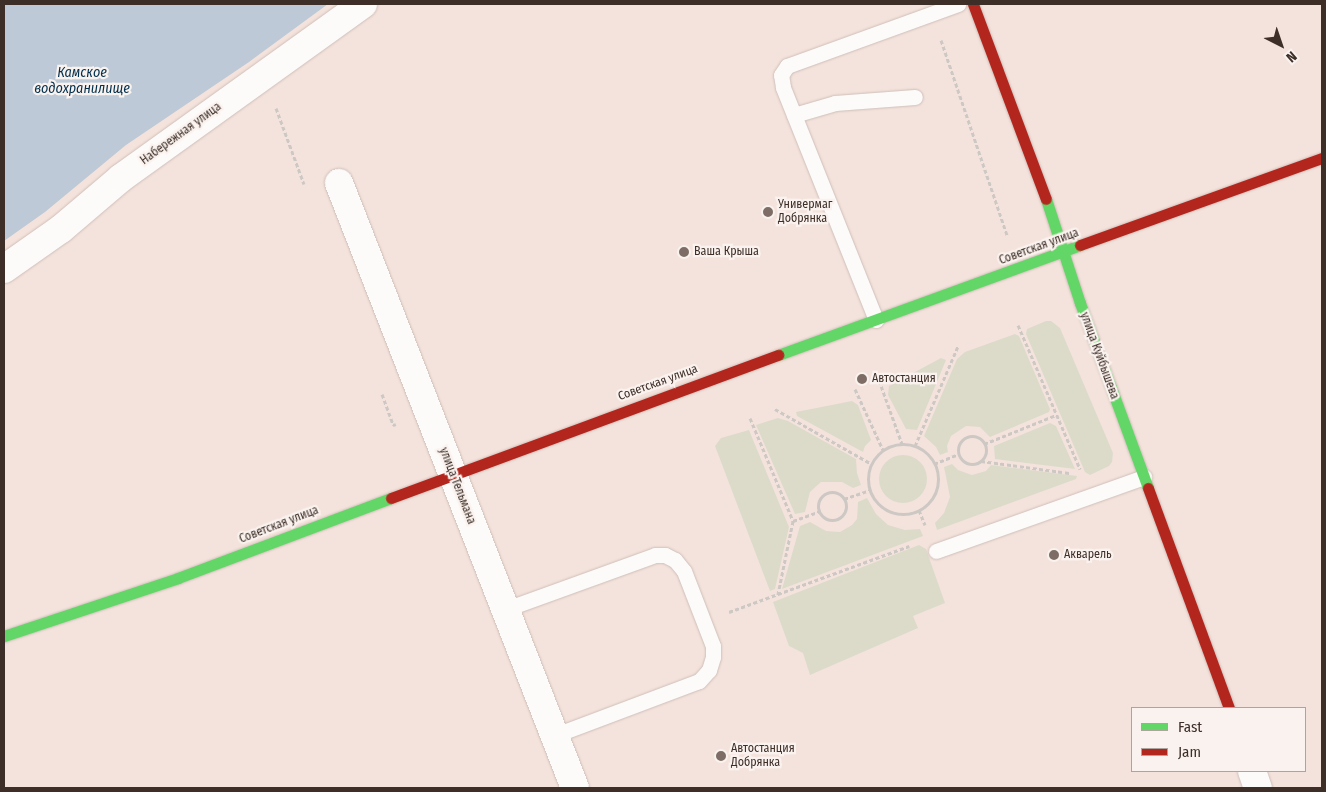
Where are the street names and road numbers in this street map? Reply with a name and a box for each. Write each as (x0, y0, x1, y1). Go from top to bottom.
street label: Набережная улица (138, 100, 224, 168)
street label: Советская улица (997, 226, 1081, 268)
street label: улица Куйбышева (1077, 311, 1121, 401)
street label: Советская улица (616, 362, 700, 404)
street label: улица Тельмана (436, 446, 478, 526)
street label: Советская улица (237, 503, 321, 547)

